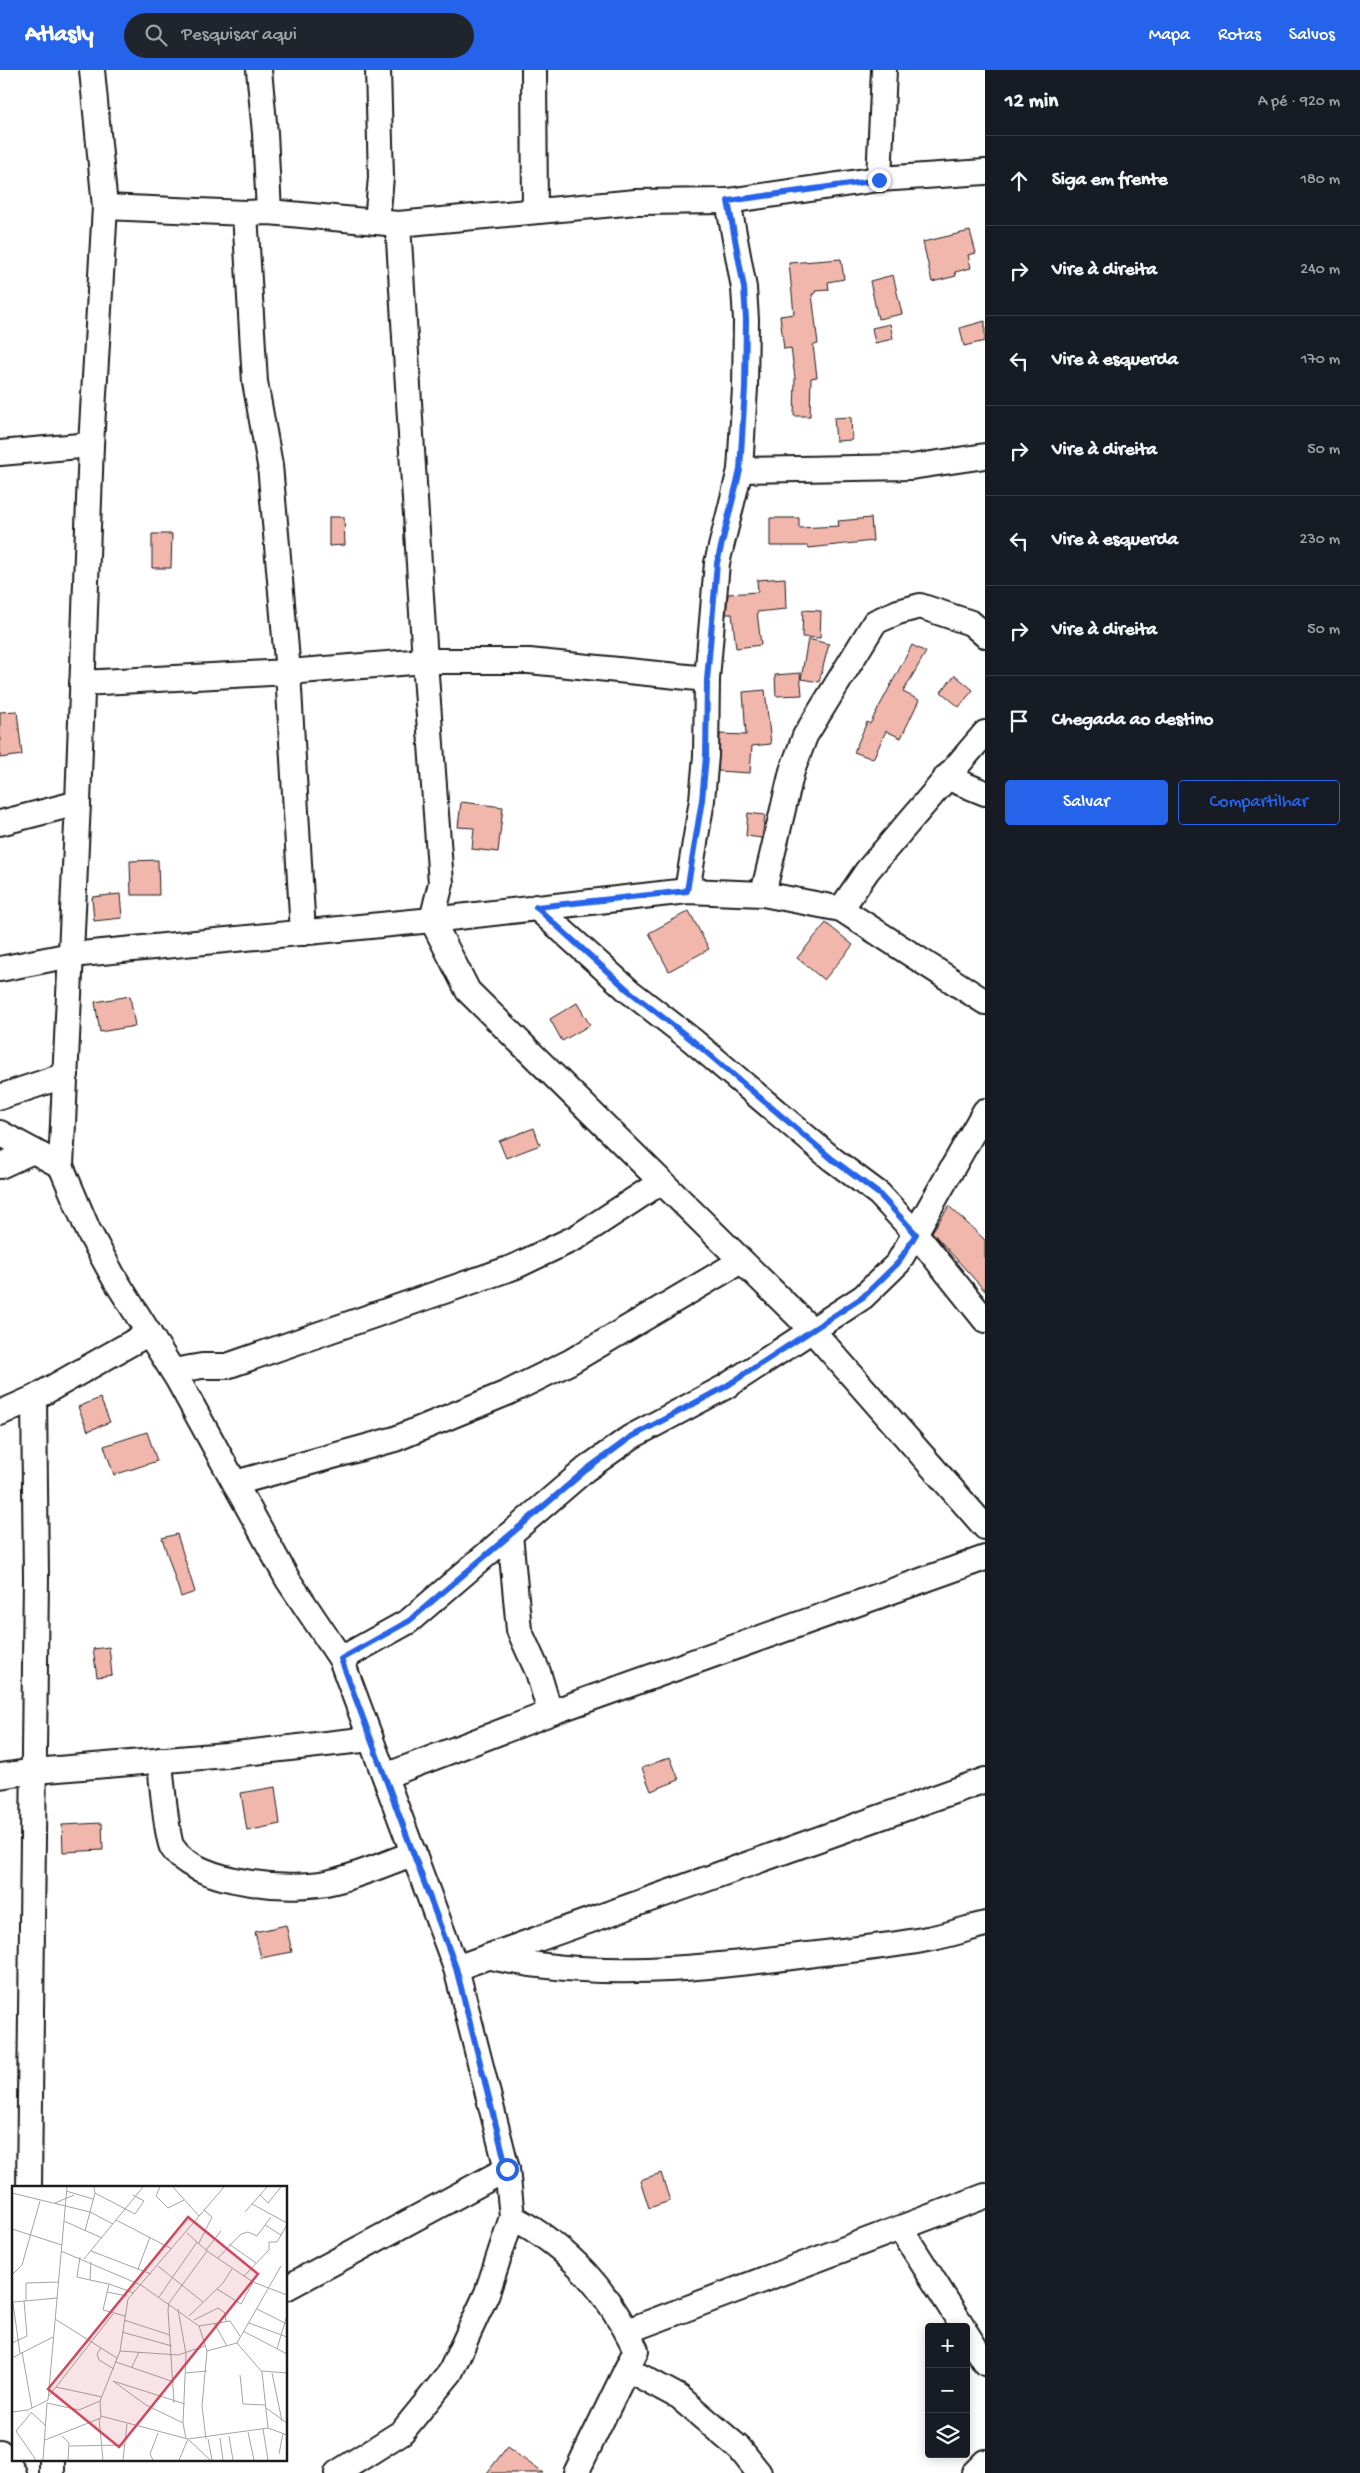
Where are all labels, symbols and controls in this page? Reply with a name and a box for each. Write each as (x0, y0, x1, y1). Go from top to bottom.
search box (124, 13, 474, 58)
text: Atlasly (25, 21, 94, 50)
icon: search (142, 21, 170, 49)
text: Pesquisar aqui (182, 24, 297, 47)
text: Mapa (1149, 25, 1190, 46)
text: Rotas (1218, 25, 1261, 46)
text: Salvos (1289, 25, 1335, 46)
text: 12 min (1005, 90, 1058, 115)
text: A pé · 920 m (1258, 93, 1340, 112)
icon: ahead (1005, 167, 1033, 195)
route end (868, 169, 891, 192)
text: Siga em frente (1052, 169, 1168, 192)
text: 180 m (1301, 171, 1340, 190)
icon: right (1005, 257, 1033, 285)
text: Vire à direita (1052, 259, 1157, 282)
text: 240 m (1300, 261, 1340, 280)
icon: left (1005, 347, 1033, 375)
text: Vire à esquerda (1052, 349, 1178, 372)
text: 170 m (1301, 351, 1340, 370)
icon: right (1005, 437, 1033, 465)
text: Vire à direita (1052, 439, 1157, 462)
text: 50 m (1307, 441, 1340, 460)
icon: left (1005, 527, 1033, 555)
text: Vire à esquerda (1052, 529, 1178, 552)
text: 230 m (1300, 531, 1340, 550)
icon: right (1005, 617, 1033, 645)
text: Vire à direita (1052, 619, 1157, 642)
text: 50 m (1307, 621, 1340, 640)
icon: arrive (1005, 707, 1033, 735)
text: Chegada ao destino (1052, 709, 1213, 732)
button: Salvar (1005, 780, 1168, 825)
button: Compartilhar (1178, 780, 1340, 825)
route start (496, 2158, 519, 2181)
inset map (12, 2186, 288, 2460)
map controls (925, 2323, 970, 2458)
button: + (925, 2323, 970, 2368)
button: − (925, 2368, 970, 2413)
button: layers (925, 2413, 970, 2458)

